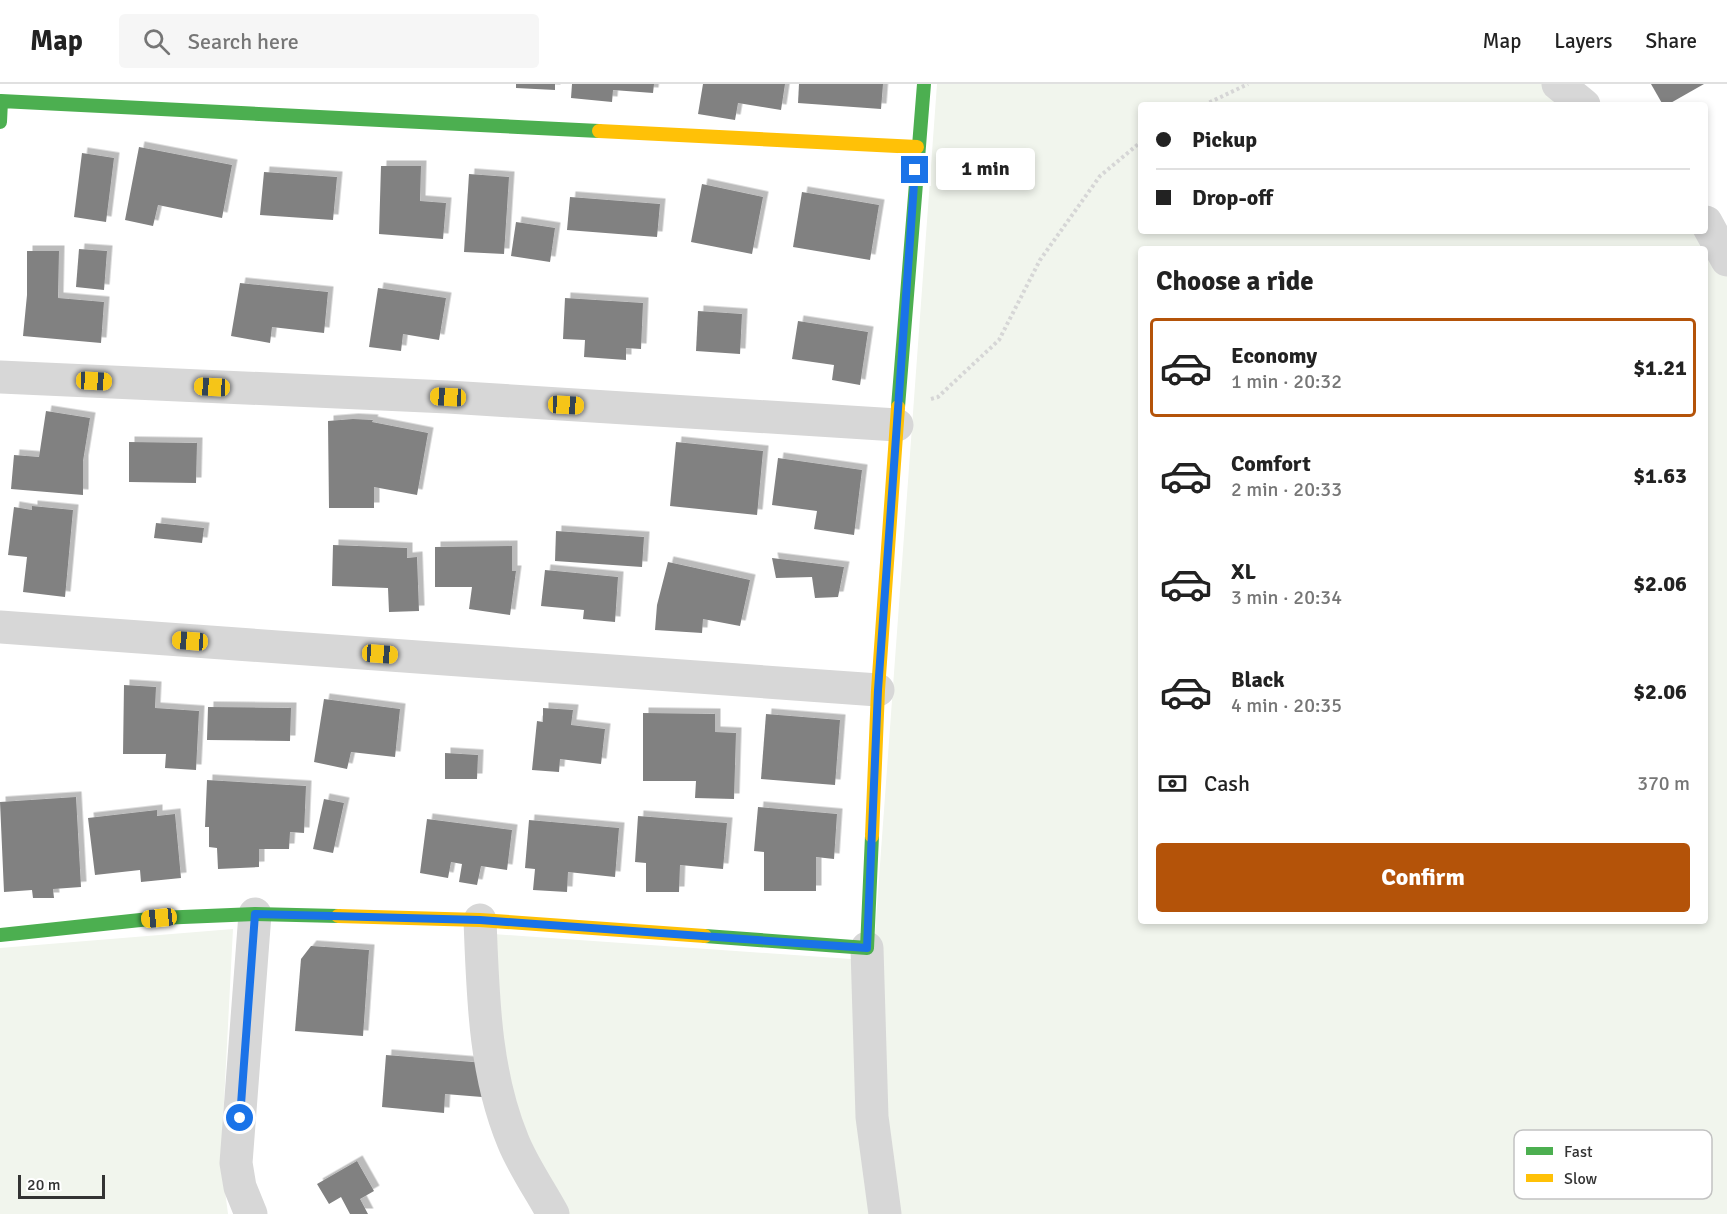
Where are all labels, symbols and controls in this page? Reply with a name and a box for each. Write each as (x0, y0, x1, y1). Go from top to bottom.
search box (119, 14, 539, 68)
text: Map (30, 24, 83, 58)
icon: search (140, 25, 173, 58)
text: Search here (188, 28, 299, 55)
text: Map (1483, 28, 1521, 54)
text: Layers (1554, 28, 1612, 54)
text: Share (1645, 28, 1697, 54)
text: Pickup (1192, 126, 1257, 153)
callout: 1 min (936, 149, 1035, 191)
route end (901, 156, 928, 183)
text: 1 min (961, 156, 1010, 181)
text: Drop-off (1192, 184, 1273, 211)
text: Choose a ride (1156, 265, 1314, 298)
icon: car (1159, 341, 1213, 395)
text: Economy (1231, 342, 1317, 369)
text: $1.21 (1633, 354, 1687, 381)
text: 1 min · 20:32 (1231, 369, 1342, 394)
car (76, 371, 112, 391)
car (194, 377, 230, 397)
car (430, 387, 466, 407)
car (548, 395, 584, 415)
icon: car (1159, 449, 1213, 503)
text: Comfort (1231, 450, 1311, 477)
text: $1.63 (1633, 462, 1687, 489)
text: 2 min · 20:33 (1231, 477, 1342, 502)
icon: car (1159, 557, 1213, 611)
text: XL (1231, 558, 1256, 585)
text: $2.06 (1633, 570, 1687, 597)
text: 3 min · 20:34 (1231, 585, 1342, 610)
car (171, 631, 209, 651)
car (361, 644, 399, 664)
icon: car (1159, 665, 1213, 719)
text: Black (1231, 666, 1285, 693)
text: $2.06 (1633, 678, 1687, 705)
text: 4 min · 20:35 (1231, 693, 1342, 718)
icon: cash (1156, 767, 1189, 800)
text: Cash (1204, 770, 1250, 797)
text: 370 m (1637, 771, 1690, 796)
button: Confirm (1156, 843, 1690, 912)
car (140, 907, 178, 929)
route start (226, 1104, 253, 1131)
legend (1514, 1130, 1712, 1199)
text: Fast (1564, 1142, 1593, 1162)
text: Slow (1564, 1169, 1598, 1189)
scale bar (18, 1172, 105, 1200)
text: 20 m (27, 1175, 61, 1195)

